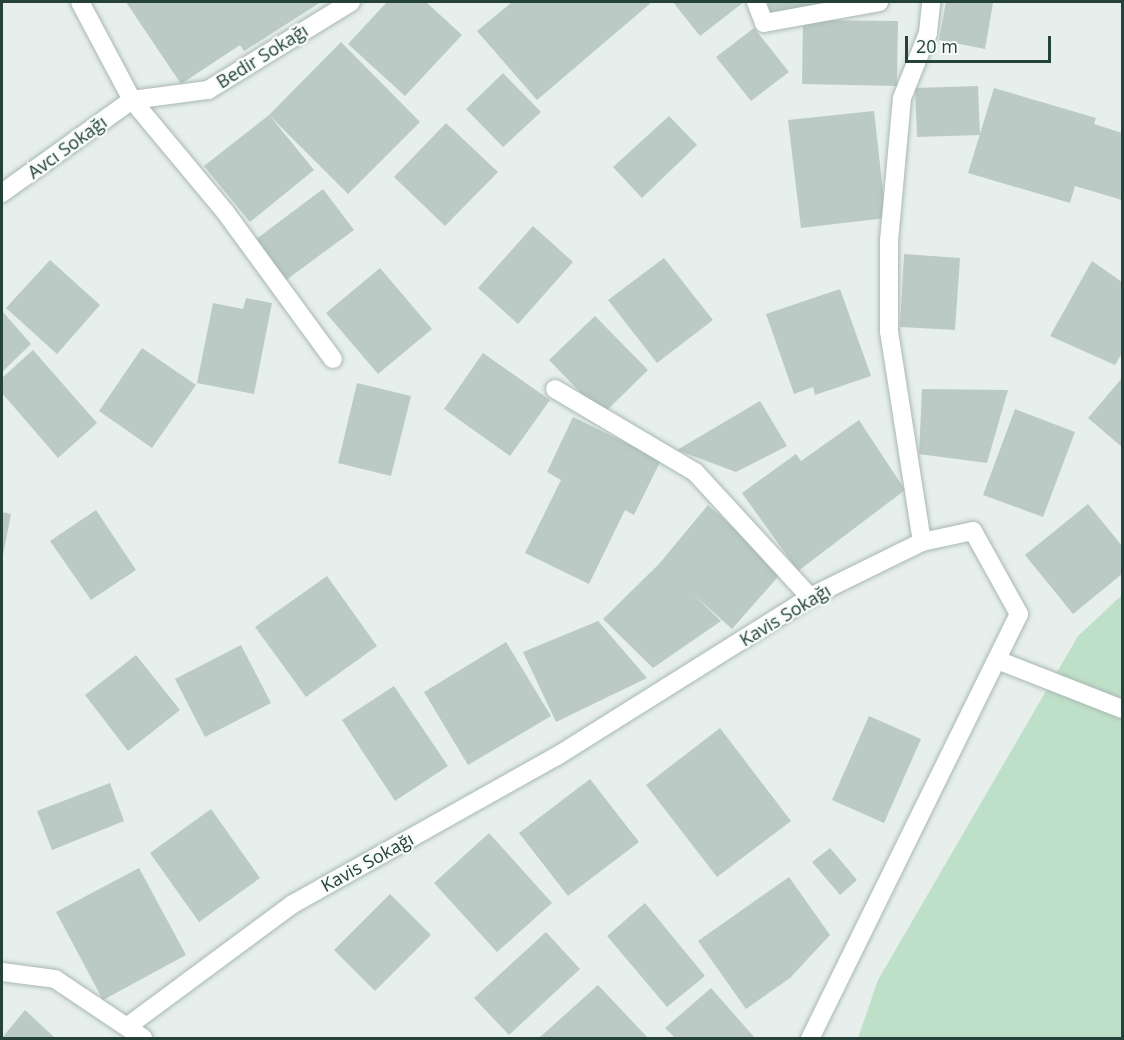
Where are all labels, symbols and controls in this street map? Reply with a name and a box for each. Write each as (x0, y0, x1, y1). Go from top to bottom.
street label: Bedir Sokağı (212, 19, 312, 93)
scale bar (908, 24, 1054, 62)
text: 20 m (916, 34, 958, 58)
street label: Avcı Sokağı (23, 111, 111, 183)
street label: Kavis Sokağı (736, 579, 834, 651)
street label: Kavis Sokağı (317, 828, 417, 896)

